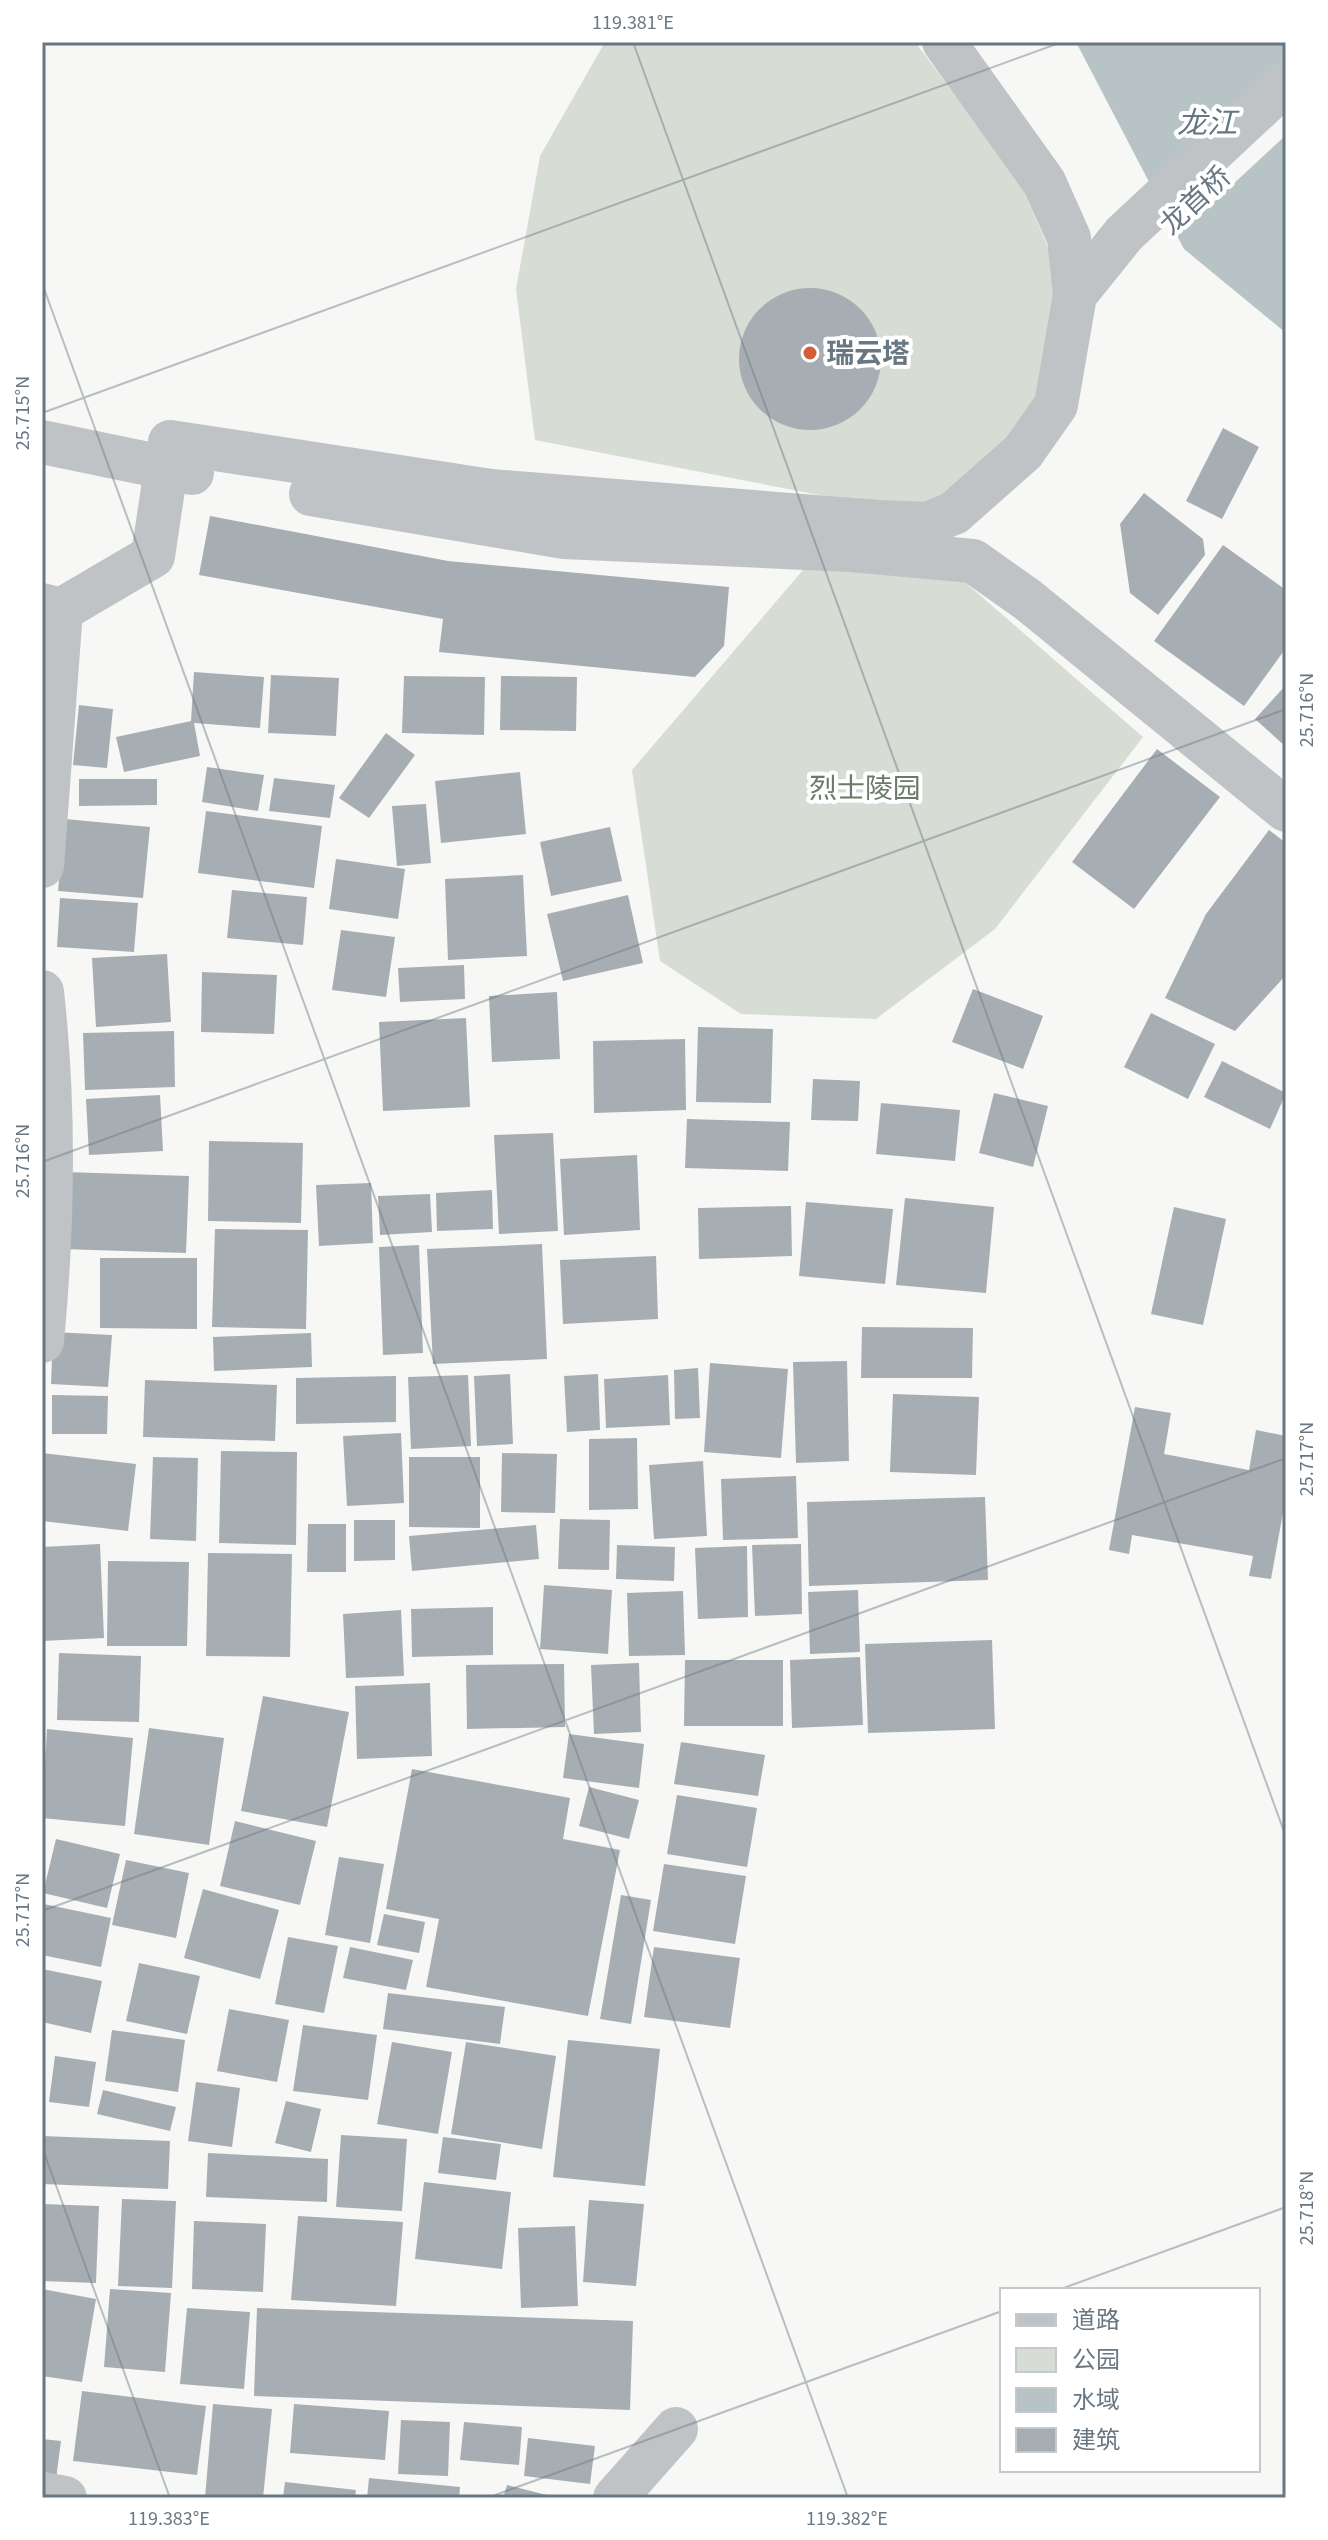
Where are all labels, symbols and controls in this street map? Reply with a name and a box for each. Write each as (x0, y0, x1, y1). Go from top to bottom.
text: 119.381°E (592, 9, 674, 37)
water label: 龙江 (1177, 102, 1240, 145)
street label: 龙首桥 (1151, 157, 1240, 244)
place label: 瑞云塔 (826, 334, 910, 374)
marker: 瑞云塔 (801, 344, 819, 362)
text: 25.715°N (9, 376, 37, 450)
text: 25.716°N (1293, 673, 1321, 747)
park label: 烈士陵园 (809, 769, 921, 809)
text: 25.716°N (9, 1124, 37, 1198)
text: 25.717°N (1293, 1422, 1321, 1496)
text: 25.717°N (9, 1873, 37, 1947)
text: 25.718°N (1293, 2171, 1321, 2245)
legend (1000, 2288, 1260, 2472)
text: 道路 (1072, 2303, 1120, 2338)
text: 公园 (1072, 2343, 1120, 2378)
text: 水域 (1072, 2383, 1120, 2418)
text: 建筑 (1072, 2423, 1120, 2458)
text: 119.383°E (128, 2505, 210, 2533)
text: 119.382°E (806, 2505, 888, 2533)

